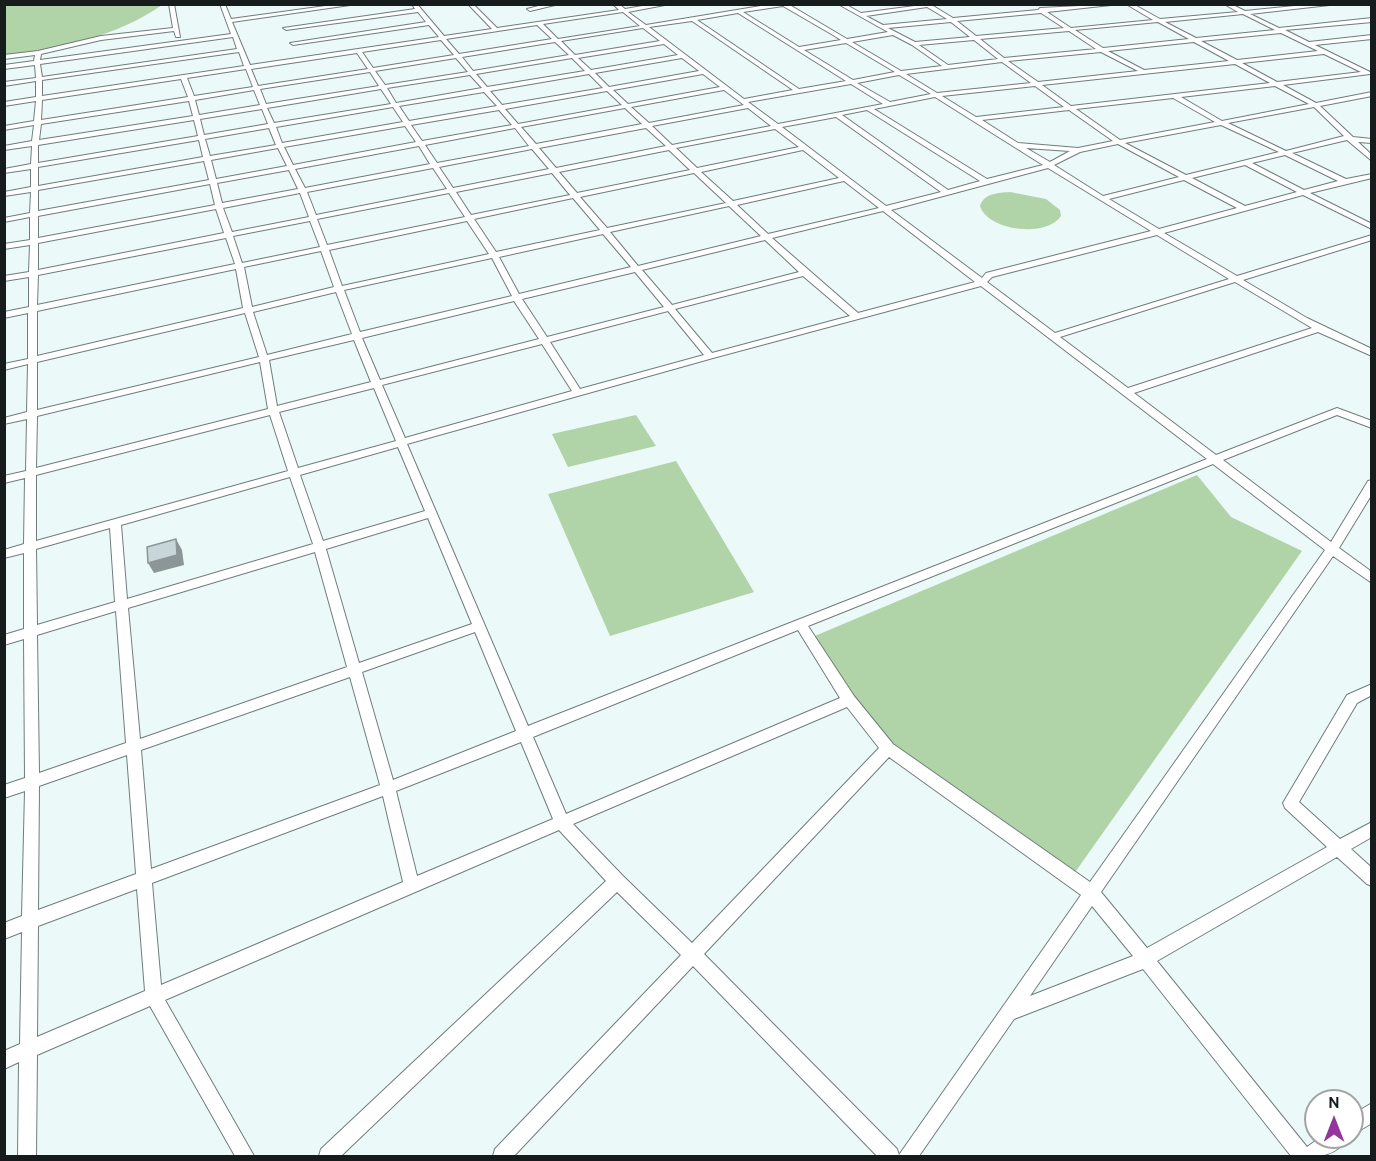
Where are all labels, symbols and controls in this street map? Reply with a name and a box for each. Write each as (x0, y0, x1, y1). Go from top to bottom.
north arrow (1304, 1089, 1364, 1149)
text: N (1328, 1093, 1340, 1112)

